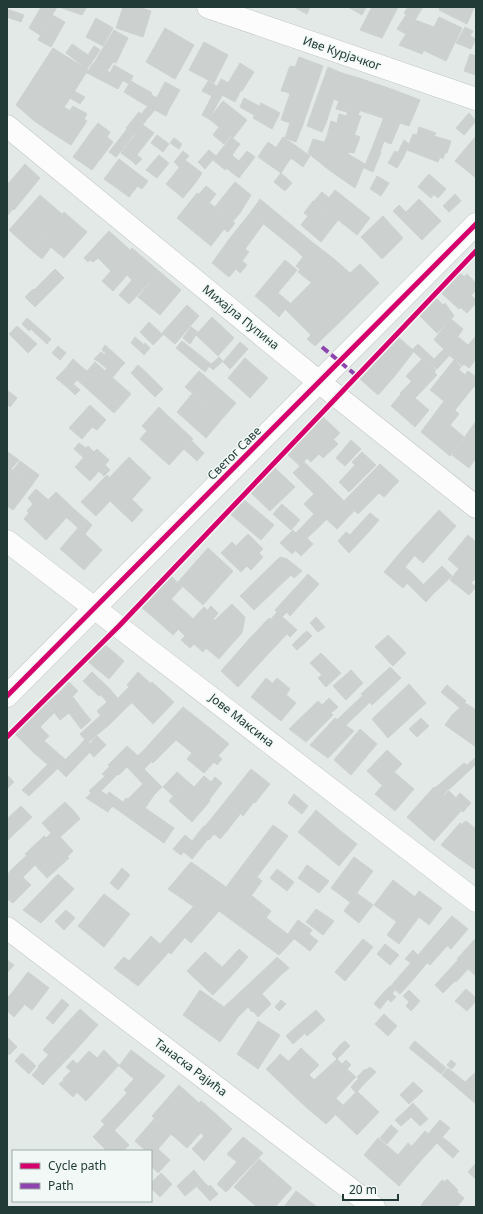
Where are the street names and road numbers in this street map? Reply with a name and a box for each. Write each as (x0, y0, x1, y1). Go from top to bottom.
street label: Иве Курјачког (301, 32, 383, 74)
street label: Михајла Пупина (199, 281, 283, 353)
street label: Светог Саве (203, 422, 265, 484)
street label: Јове Максина (205, 689, 278, 751)
street label: Танаска Рајића (151, 1034, 231, 1100)

